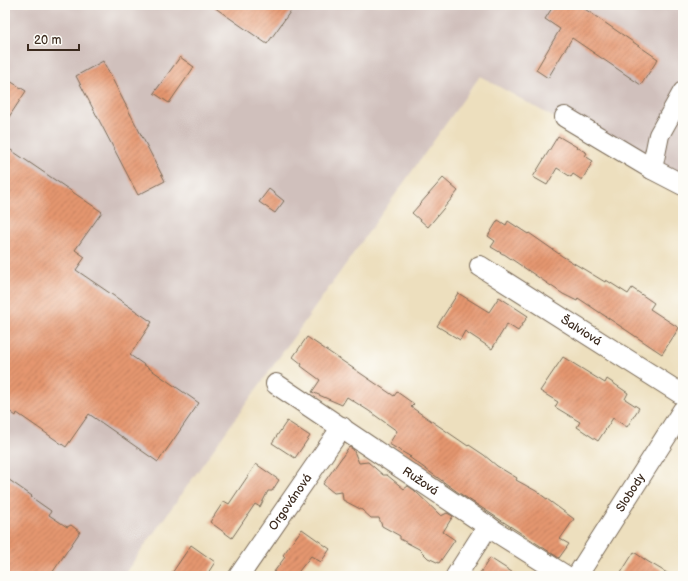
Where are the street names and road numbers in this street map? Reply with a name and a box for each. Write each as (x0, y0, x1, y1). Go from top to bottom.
street label: Šalviová (558, 311, 604, 349)
street label: Ružová (399, 464, 441, 499)
street label: Slobody (613, 470, 649, 515)
street label: Orgovánová (266, 471, 315, 533)

